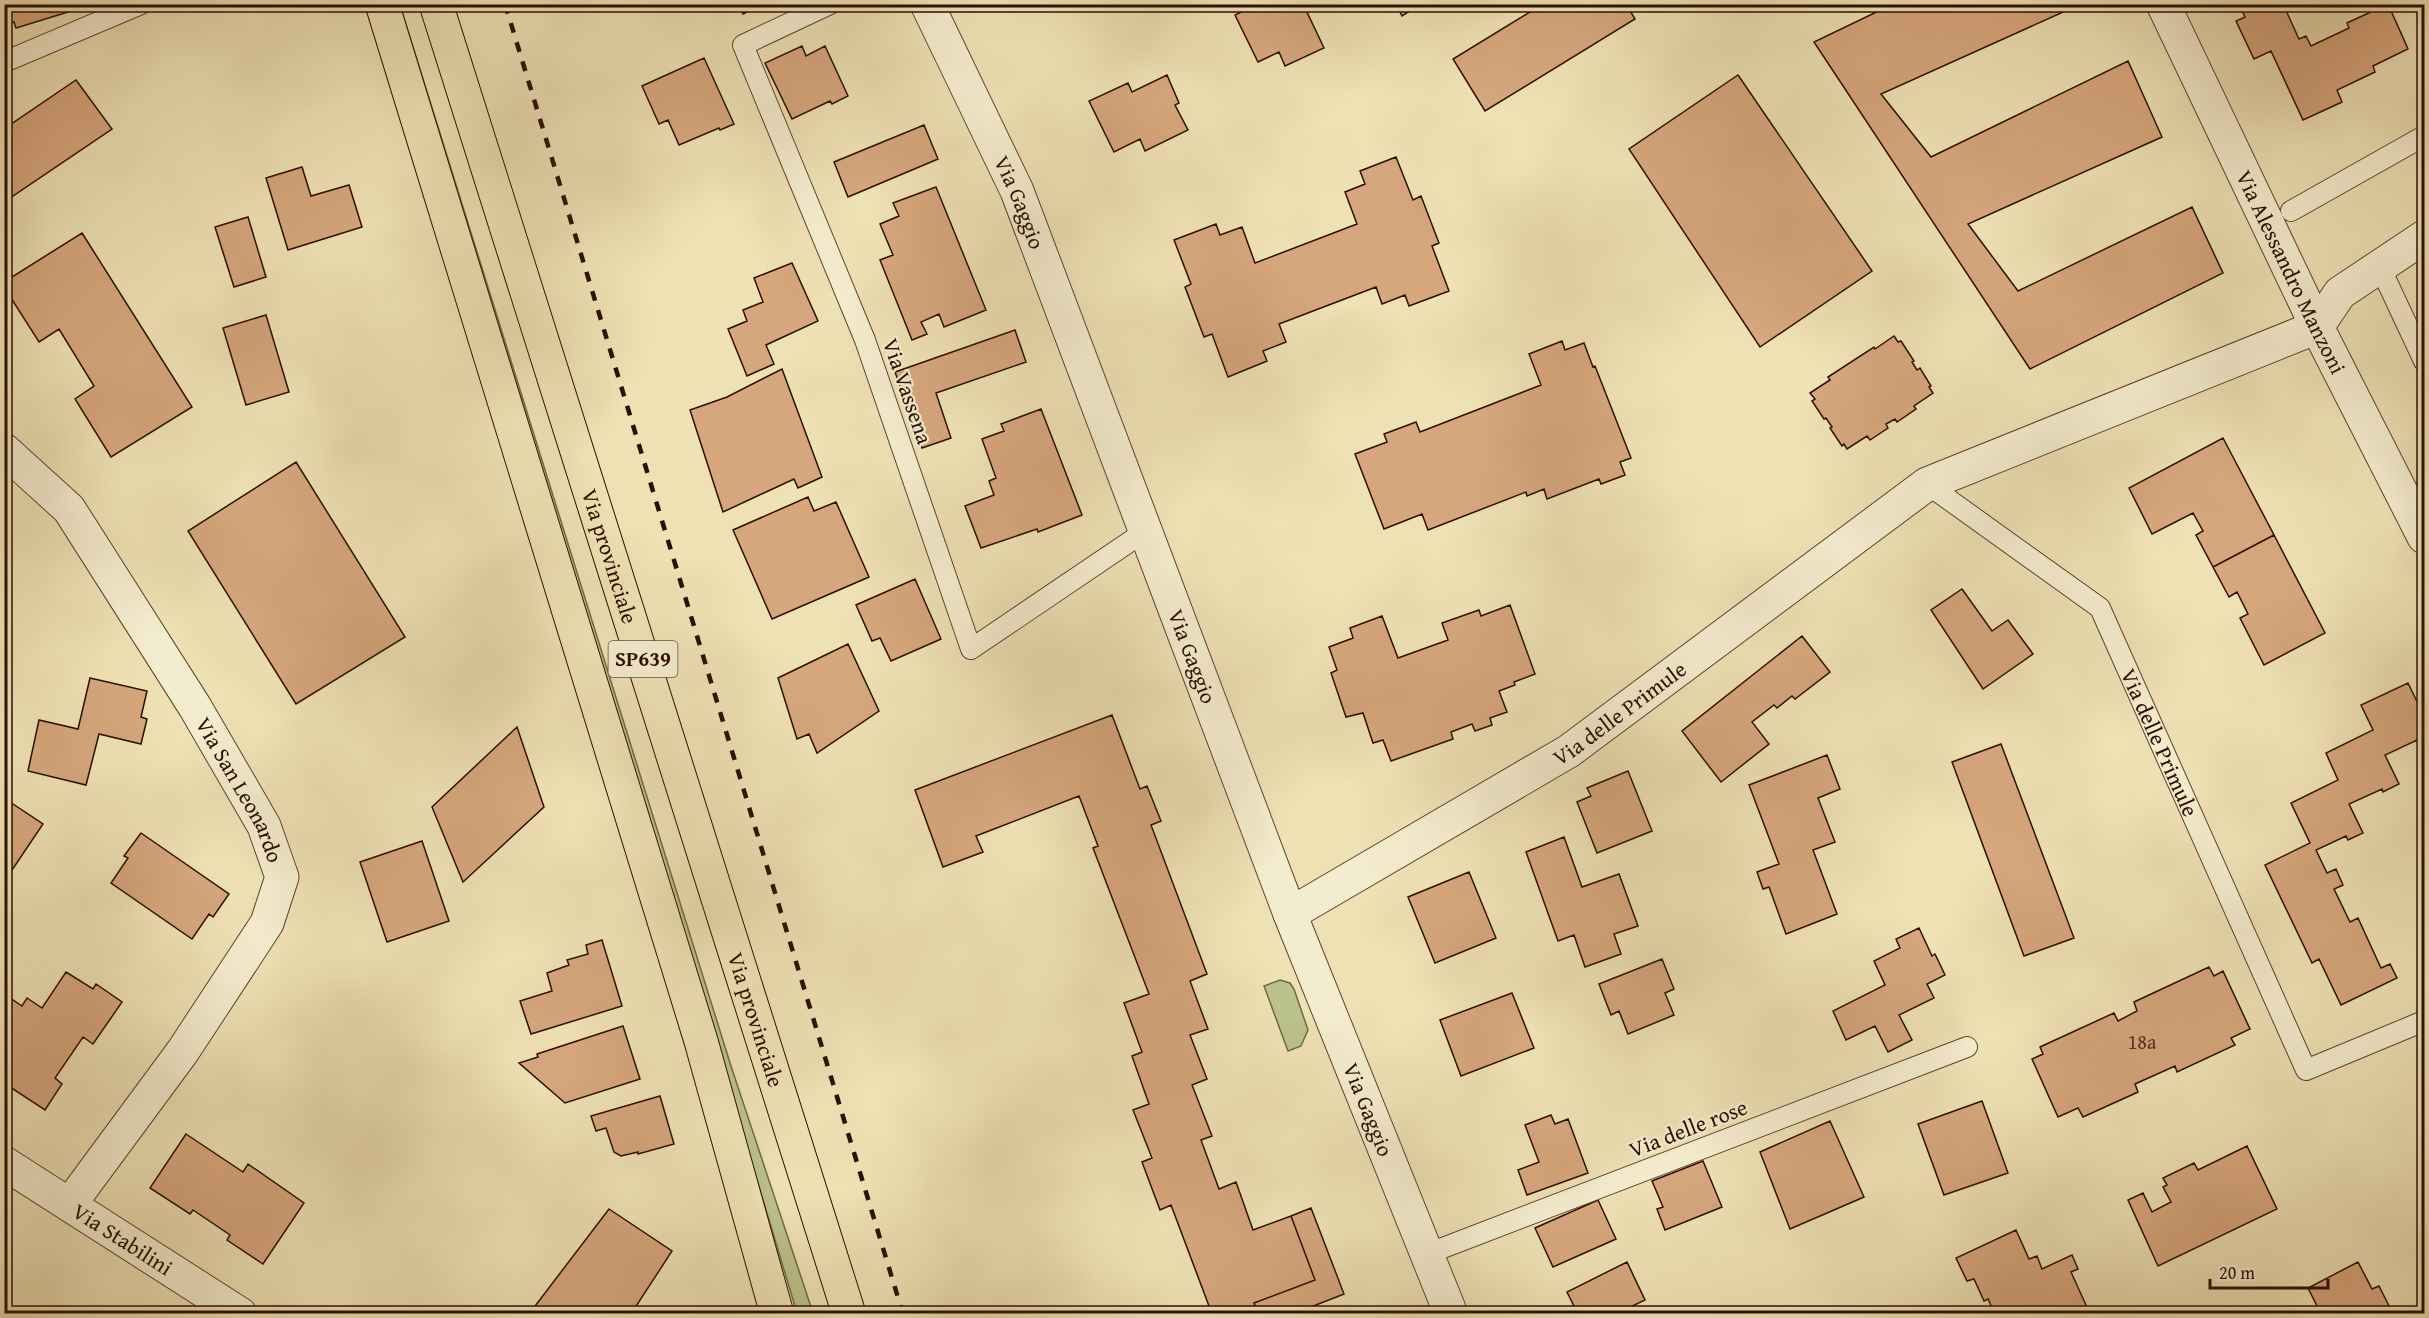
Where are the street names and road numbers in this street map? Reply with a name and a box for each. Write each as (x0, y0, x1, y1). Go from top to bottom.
street label: Via Gaggio (986, 150, 1053, 253)
street label: Via Alessandro Manzoni (2228, 165, 2354, 379)
street label: Via Vassena (875, 334, 941, 449)
street label: Via provinciale (574, 485, 646, 628)
street label: Via Gaggio (1160, 605, 1225, 708)
road number: SP639 (608, 641, 678, 677)
street label: Via delle Primule (1547, 653, 1693, 773)
street label: Via delle Primule (2113, 663, 2207, 822)
street label: Via San Leonardo (188, 711, 292, 867)
street label: Via provinciale (720, 948, 792, 1091)
street label: Via Gaggio (1335, 1058, 1402, 1161)
street label: Via delle rose (1624, 1091, 1752, 1165)
street label: Via Stabilini (66, 1195, 179, 1283)

